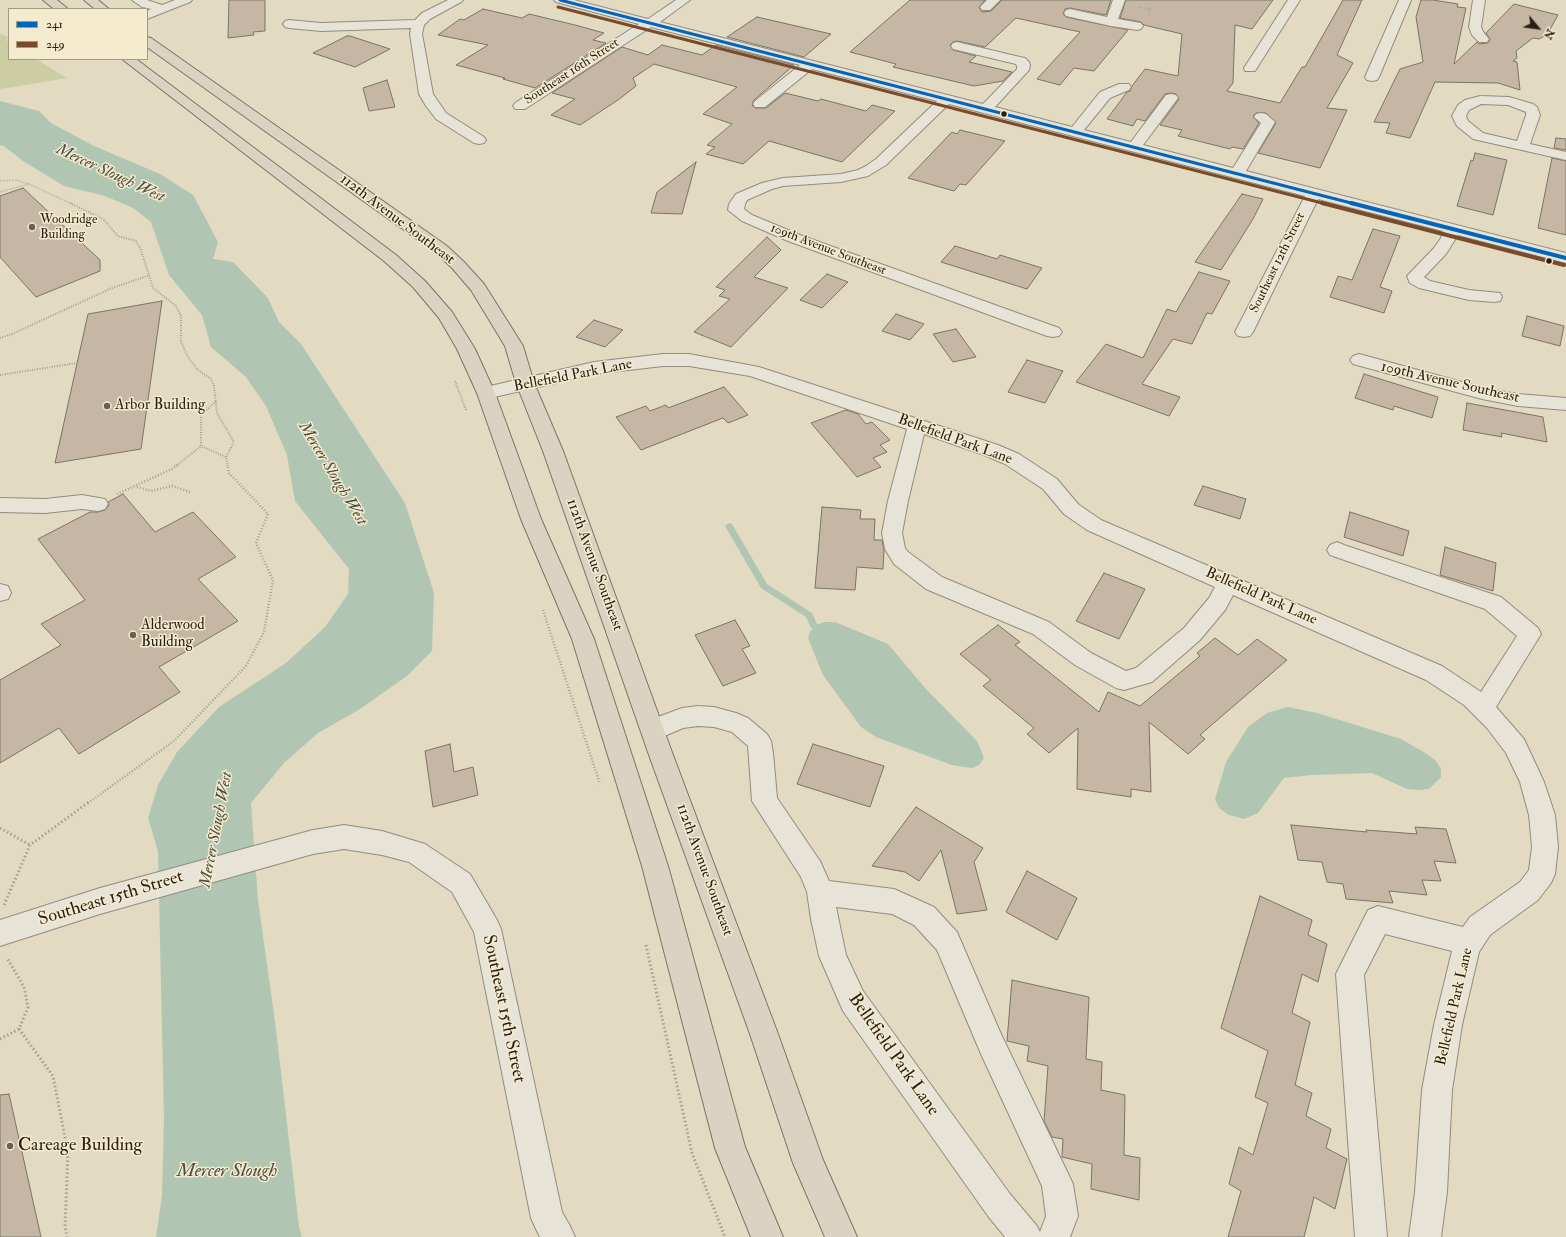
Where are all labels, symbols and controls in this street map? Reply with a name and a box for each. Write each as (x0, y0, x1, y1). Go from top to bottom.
legend (8, 8, 148, 60)
north arrow (1518, 8, 1558, 48)
text: 241 (46, 17, 63, 32)
text: N (1541, 27, 1557, 42)
street label: Southeast 16th Street (522, 36, 622, 108)
text: 249 (46, 37, 65, 52)
unlabelled marker (999, 109, 1009, 119)
water label: Mercer Slough West (53, 140, 167, 208)
street label: 112th Avenue Southeast (336, 171, 458, 269)
street label: Southeast 12th Street (1247, 210, 1309, 316)
place label: Woodridge Building (40, 212, 97, 243)
street label: 109th Avenue Southeast (768, 221, 888, 279)
marker: Woodridge Building (27, 222, 37, 232)
unlabelled marker (1544, 256, 1554, 266)
street label: Bellefield Park Lane (512, 356, 634, 396)
street label: 109th Avenue Southeast (1379, 358, 1521, 408)
place label: Arbor Building (115, 397, 205, 415)
marker: Arbor Building (102, 401, 112, 411)
street label: Bellefield Park Lane (895, 411, 1015, 469)
water label: Mercer Slough West (293, 419, 371, 529)
street label: 112th Avenue Southeast (562, 497, 626, 633)
street label: Bellefield Park Lane (1202, 564, 1320, 630)
place label: Alderwood Building (141, 617, 205, 652)
marker: Alderwood Building (128, 630, 138, 640)
water label: Mercer Slough West (196, 770, 238, 890)
street label: 112th Avenue Southeast (672, 802, 736, 938)
street label: Southeast 15th Street (36, 867, 186, 931)
street label: Southeast 15th Street (477, 933, 529, 1085)
street label: Bellefield Park Lane (1433, 946, 1477, 1068)
street label: Bellefield Park Lane (843, 990, 943, 1120)
place label: Careage Building (18, 1135, 142, 1157)
marker: Careage Building (5, 1141, 15, 1151)
water label: Mercer Slough (177, 1161, 277, 1183)

